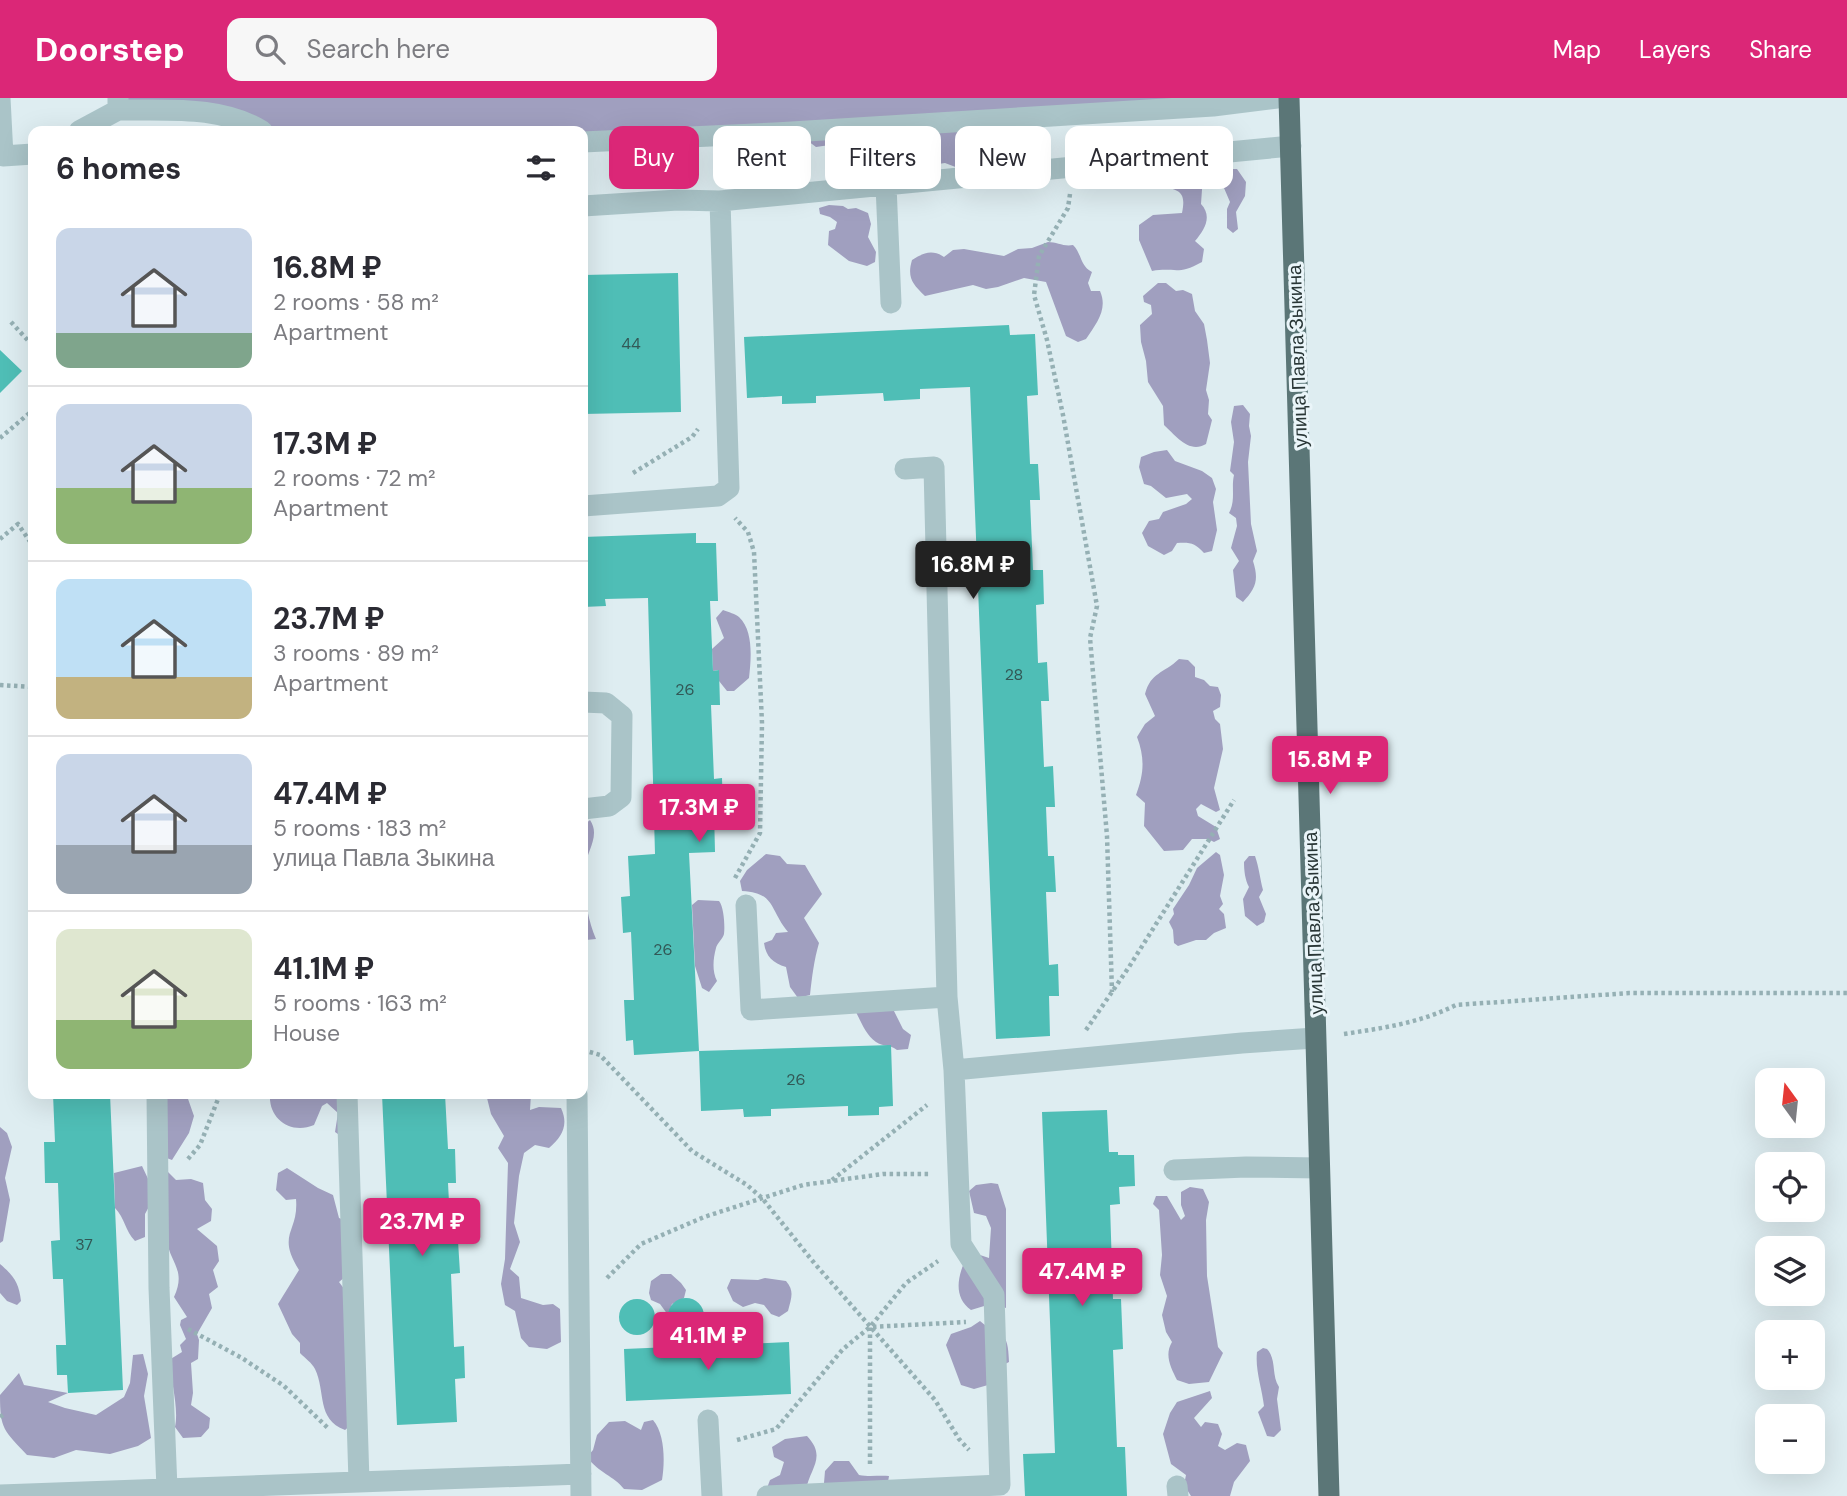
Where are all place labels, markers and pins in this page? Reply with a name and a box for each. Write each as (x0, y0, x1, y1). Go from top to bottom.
pin: 16.8M ₽ (908, 542, 1038, 601)
pin: 15.8M ₽ (1265, 736, 1395, 796)
pin: 17.3M ₽ (634, 784, 764, 844)
pin: 23.7M ₽ (357, 1198, 487, 1258)
pin: 47.4M ₽ (1017, 1248, 1147, 1308)
pin: 41.1M ₽ (643, 1312, 773, 1372)

